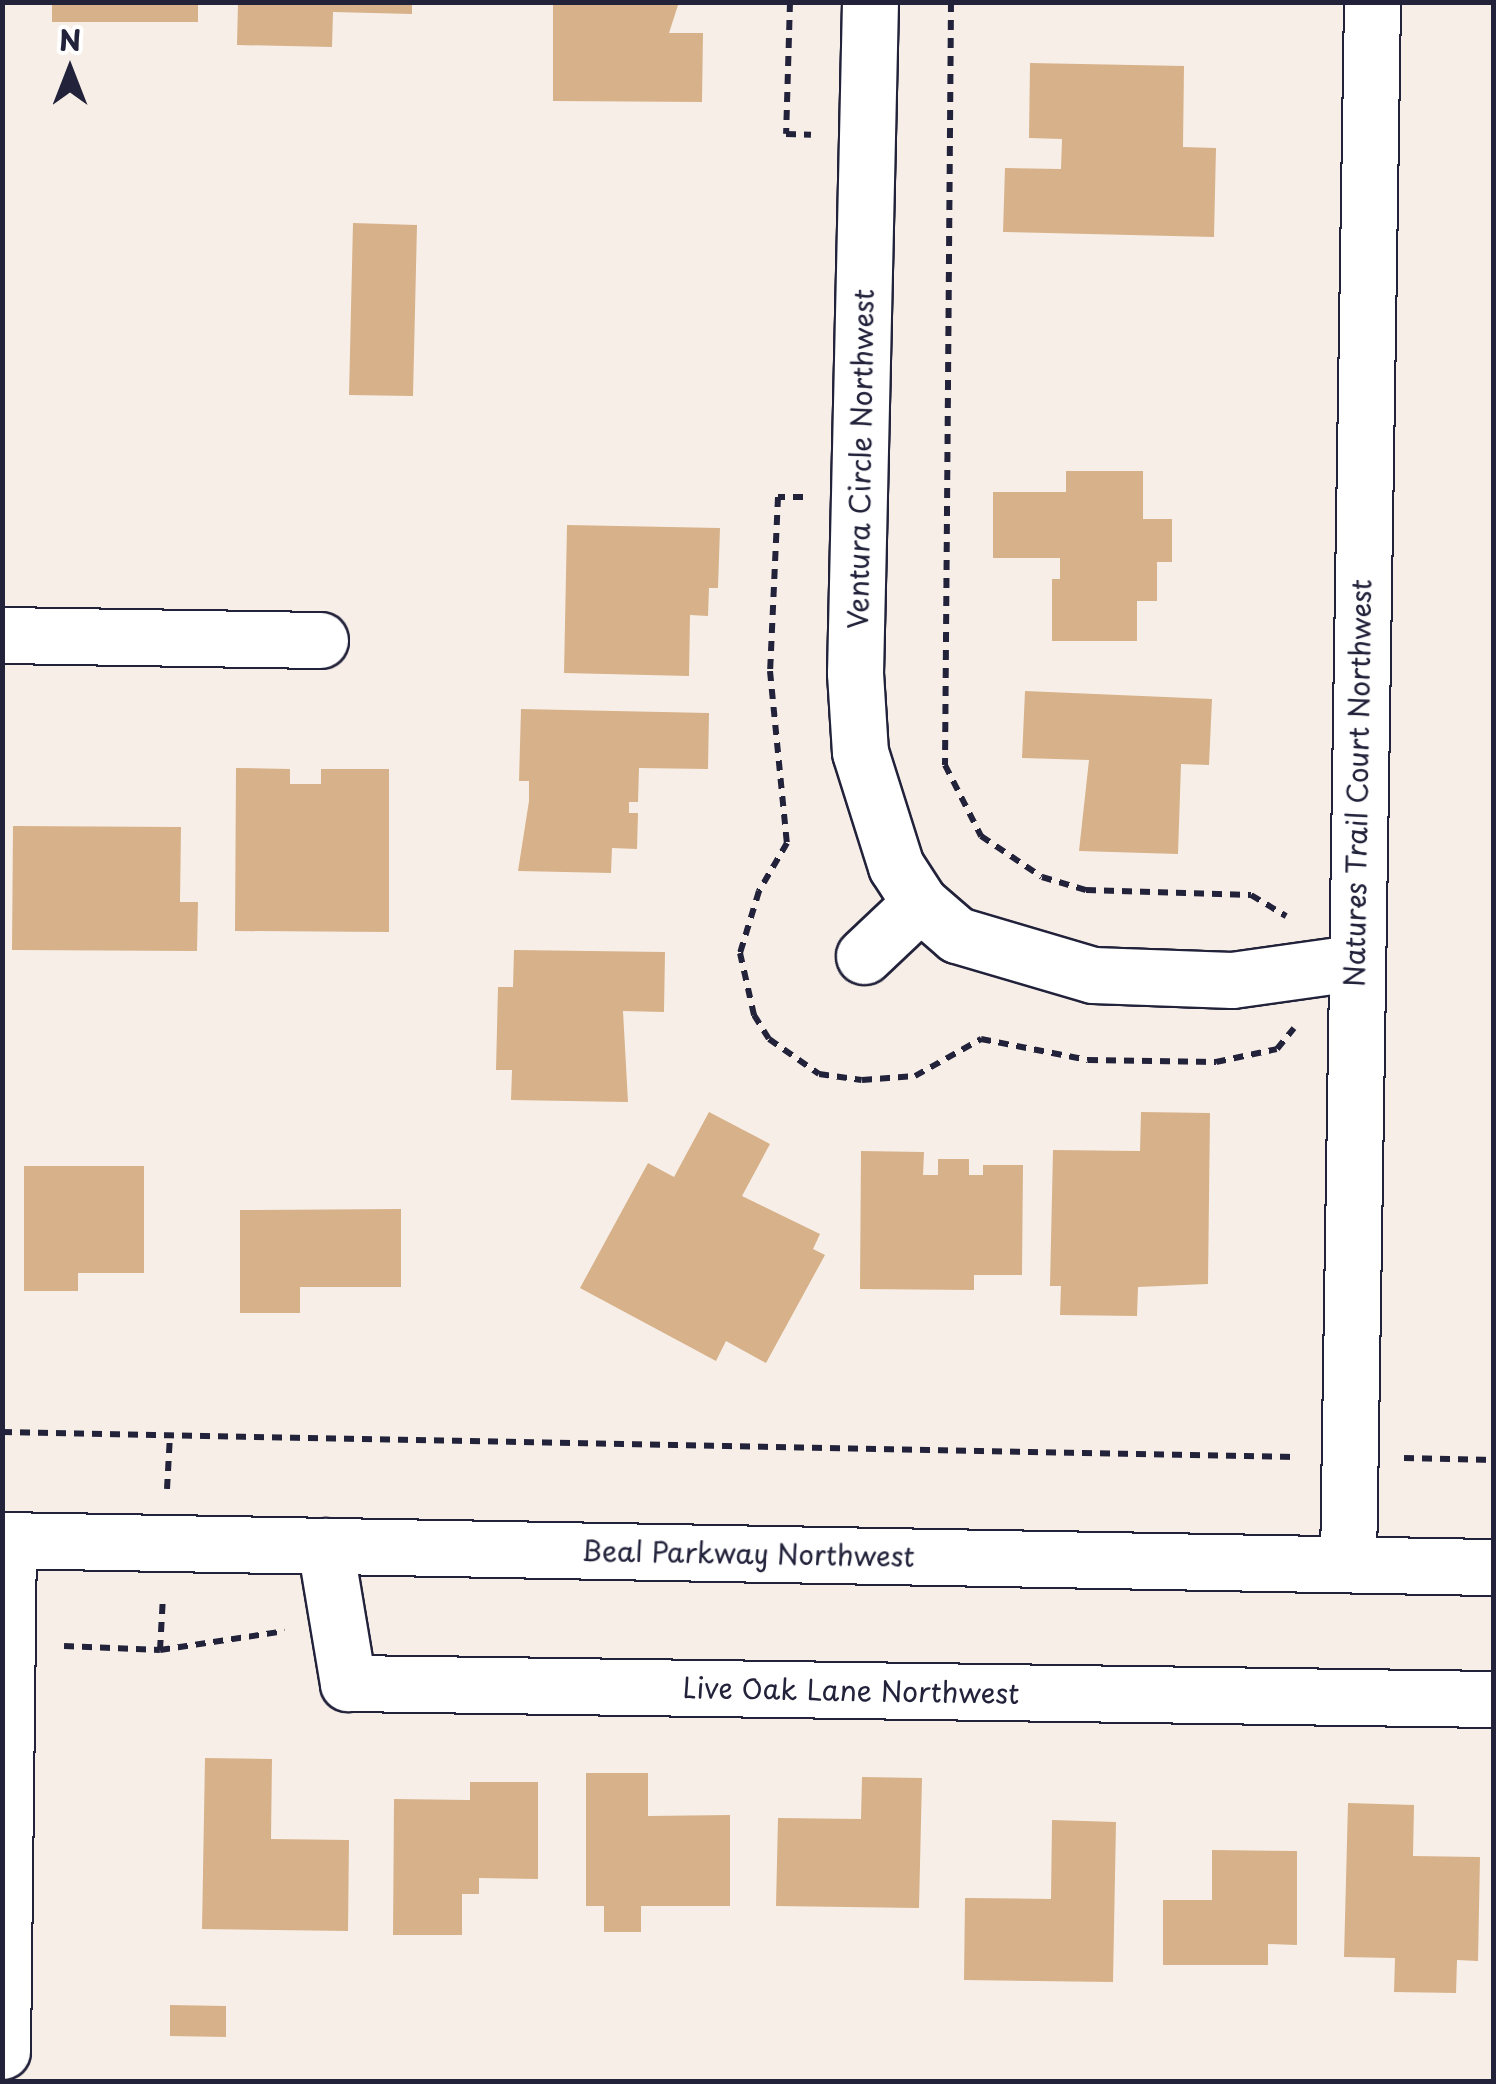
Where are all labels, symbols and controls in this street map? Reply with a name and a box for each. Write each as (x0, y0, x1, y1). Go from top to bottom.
text: N (59, 18, 81, 61)
north arrow (20, 20, 120, 120)
street label: Ventura Circle Northwest (840, 288, 880, 630)
street label: Natures Trail Court Northwest (1337, 577, 1377, 989)
street label: Beal Parkway Northwest (579, 1533, 917, 1573)
street label: Live Oak Lane Northwest (681, 1670, 1021, 1710)

